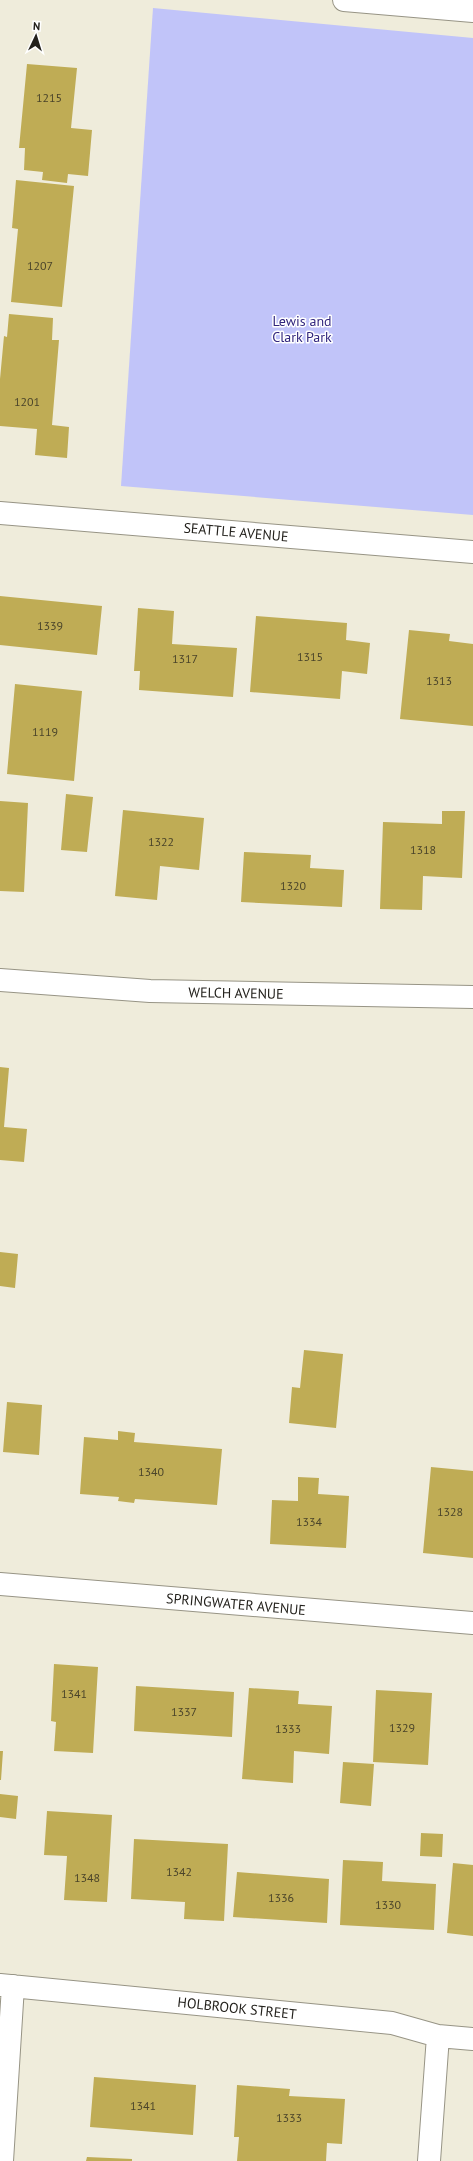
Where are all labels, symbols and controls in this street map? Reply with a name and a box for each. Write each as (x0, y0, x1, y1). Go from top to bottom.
north arrow (16, 16, 56, 56)
text: N (33, 19, 41, 33)
house number: 1215 (36, 90, 62, 105)
house number: 1207 (27, 258, 53, 273)
park label: Lewis and Clark Park (272, 312, 332, 346)
house number: 1201 (14, 394, 40, 409)
street label: SEATTLE AVENUE (183, 518, 289, 546)
house number: 1339 (37, 618, 63, 633)
house number: 1315 (297, 649, 323, 664)
house number: 1317 (172, 651, 198, 666)
house number: 1313 (426, 673, 452, 688)
house number: 1119 (32, 724, 58, 739)
house number: 1322 (148, 834, 174, 849)
house number: 1318 (410, 842, 436, 857)
house number: 1320 (280, 878, 307, 893)
street label: WELCH AVENUE (188, 983, 284, 1003)
house number: 1340 (138, 1464, 165, 1479)
house number: 1328 (437, 1504, 463, 1519)
house number: 1334 (296, 1514, 323, 1529)
street label: SPRINGWATER AVENUE (165, 1589, 307, 1619)
house number: 1341 (61, 1686, 87, 1701)
house number: 1337 (171, 1704, 197, 1719)
house number: 1329 (389, 1720, 415, 1735)
house number: 1333 (275, 1721, 301, 1736)
house number: 1342 (166, 1864, 192, 1879)
house number: 1348 (74, 1870, 100, 1885)
house number: 1336 (268, 1890, 294, 1905)
house number: 1330 (375, 1897, 402, 1912)
street label: HOLBROOK STREET (177, 1993, 298, 2023)
house number: 1341 (130, 2098, 156, 2113)
house number: 1333 (276, 2110, 302, 2125)

